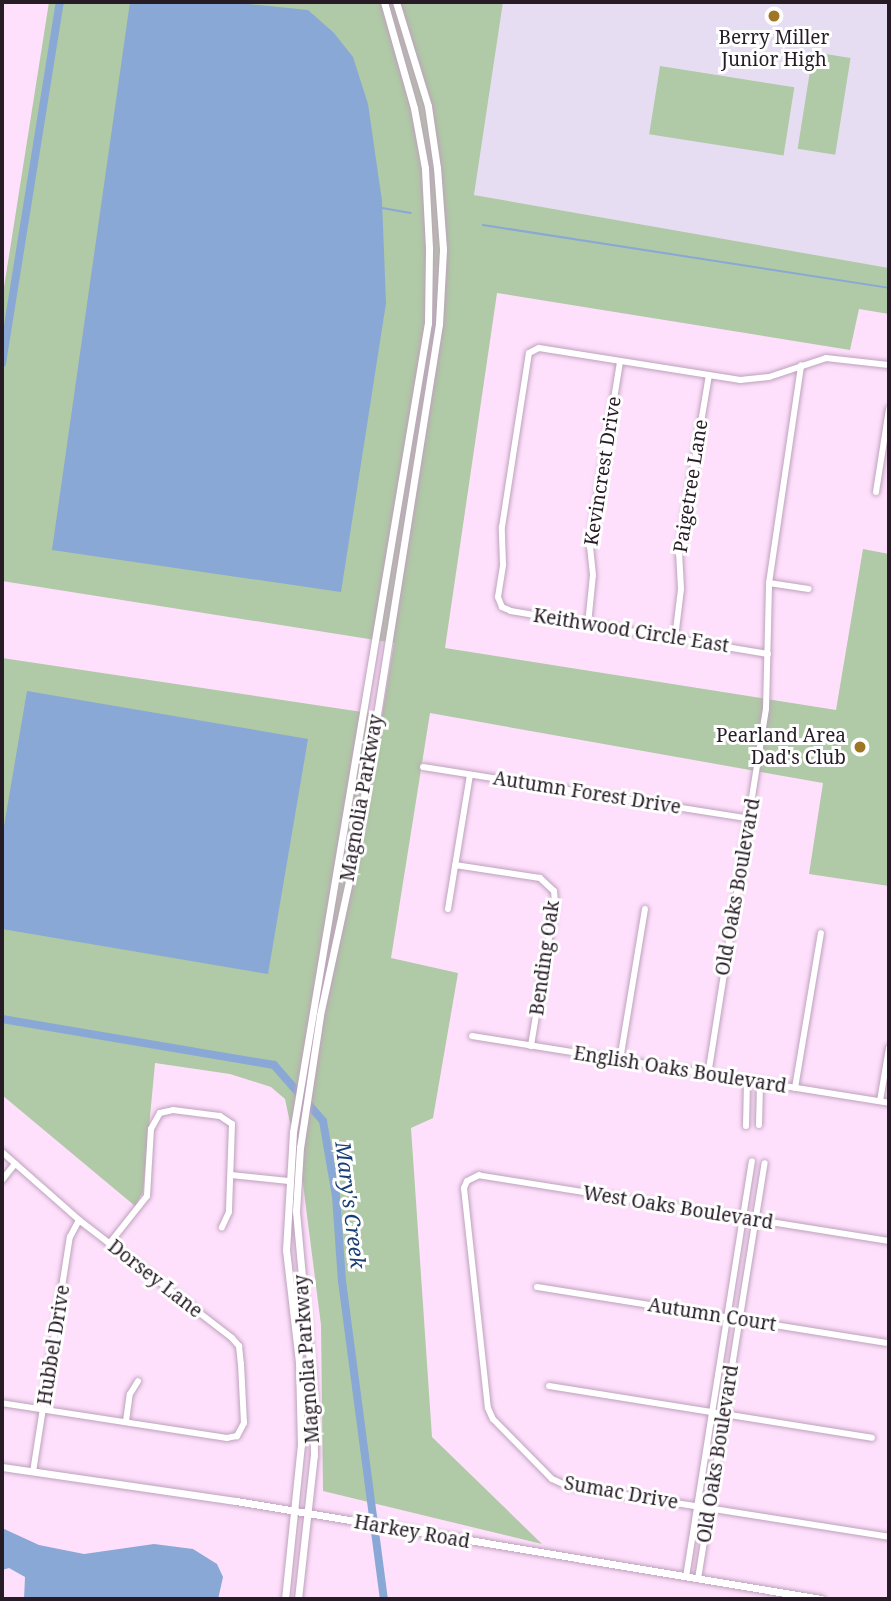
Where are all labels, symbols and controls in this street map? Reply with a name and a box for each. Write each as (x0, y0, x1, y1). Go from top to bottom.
marker: Berry Miller Junior High (766, 8, 782, 24)
place label: Berry Miller Junior High (719, 27, 829, 71)
street label: Kevincrest Drive (580, 395, 626, 547)
street label: Paigetree Lane (669, 418, 713, 554)
street label: Keithwood Circle East (532, 604, 730, 658)
street label: Magnolia Parkway (336, 713, 388, 883)
place label: Pearland Area Dad's Club (716, 725, 846, 769)
marker: Pearland Area Dad's Club (852, 739, 868, 755)
street label: Autumn Forest Drive (492, 767, 682, 819)
street label: Old Oaks Boulevard (711, 796, 765, 978)
street label: Bending Oak (526, 899, 564, 1017)
street label: English Oaks Boulevard (572, 1042, 788, 1098)
water label: Mary's Creek (331, 1140, 371, 1270)
street label: West Oaks Boulevard (581, 1182, 775, 1234)
street label: Dorsey Lane (103, 1235, 207, 1323)
street label: Magnolia Parkway (290, 1274, 324, 1444)
street label: Hubbel Drive (33, 1283, 75, 1407)
street label: Autumn Court (646, 1294, 778, 1336)
street label: Old Oaks Boulevard (693, 1363, 743, 1545)
street label: Sumac Drive (562, 1472, 680, 1514)
street label: Harkey Road (352, 1511, 472, 1553)

